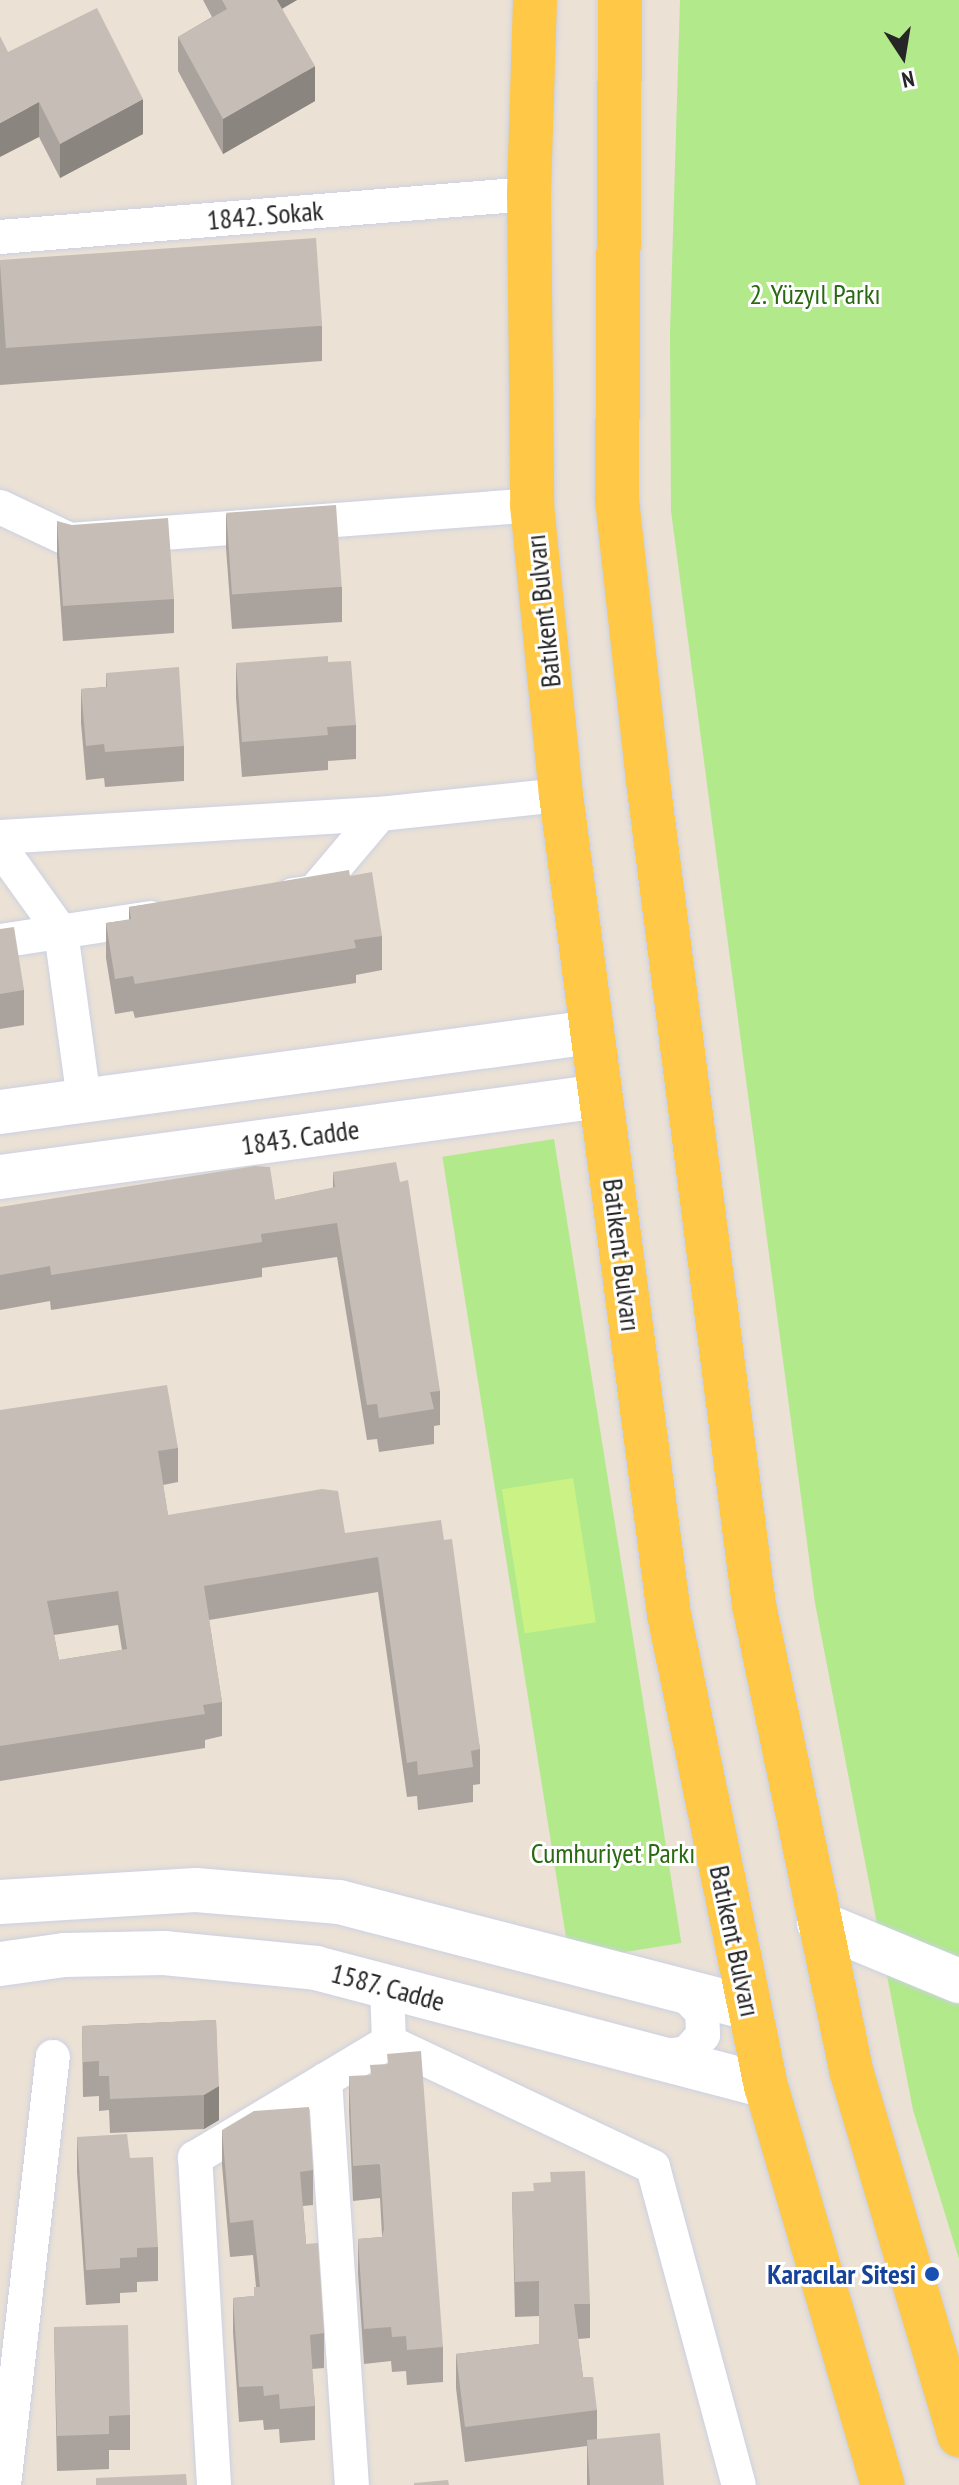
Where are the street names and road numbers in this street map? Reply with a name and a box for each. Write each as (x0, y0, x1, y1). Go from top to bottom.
street label: 1842. Sokak (205, 193, 325, 237)
street label: Batıkent Bulvarı (518, 533, 568, 689)
street label: 1843. Cadde (238, 1112, 362, 1162)
street label: Batıkent Bulvarı (596, 1177, 648, 1333)
street label: Batıkent Bulvarı (703, 1862, 767, 2020)
street label: 1587. Cadde (327, 1955, 449, 2019)

